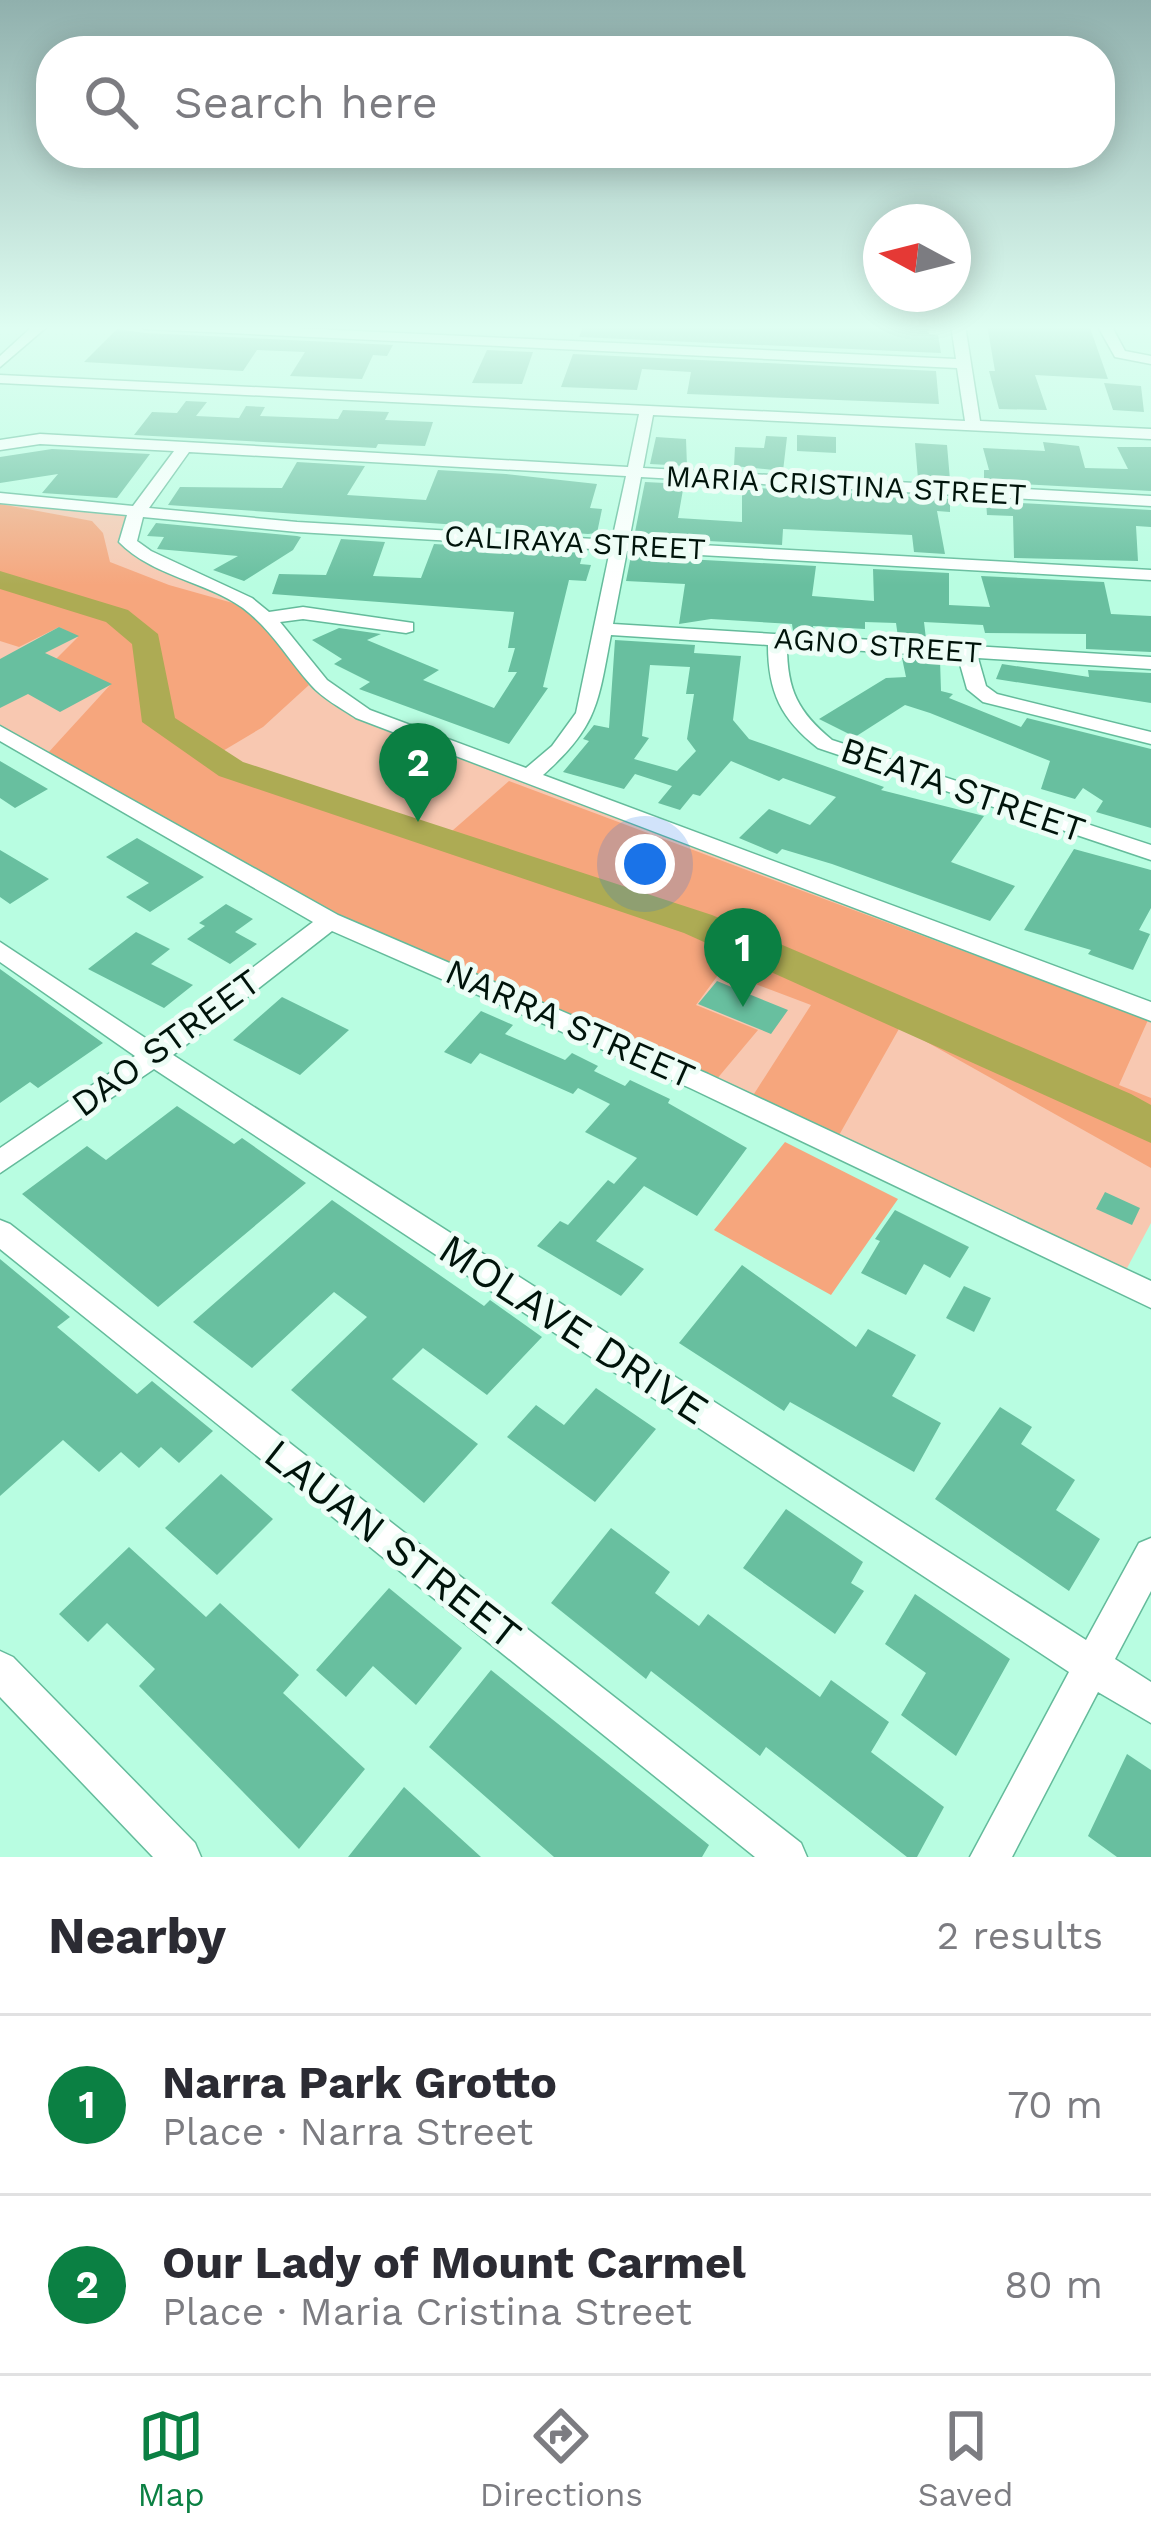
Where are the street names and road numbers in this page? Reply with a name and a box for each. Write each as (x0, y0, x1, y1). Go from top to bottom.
street label: MARIA CRISTINA STREET (665, 458, 1027, 512)
street label: CALIRAYA STREET (443, 518, 707, 566)
street label: AGNO STREET (773, 620, 983, 670)
street label: BEATA STREET (835, 729, 1091, 851)
street label: NARRA STREET (439, 950, 701, 1098)
street label: DAO STREET (64, 961, 268, 1125)
street label: MOLAVE DRIVE (430, 1224, 718, 1434)
street label: LAUAN STREET (255, 1429, 531, 1659)

